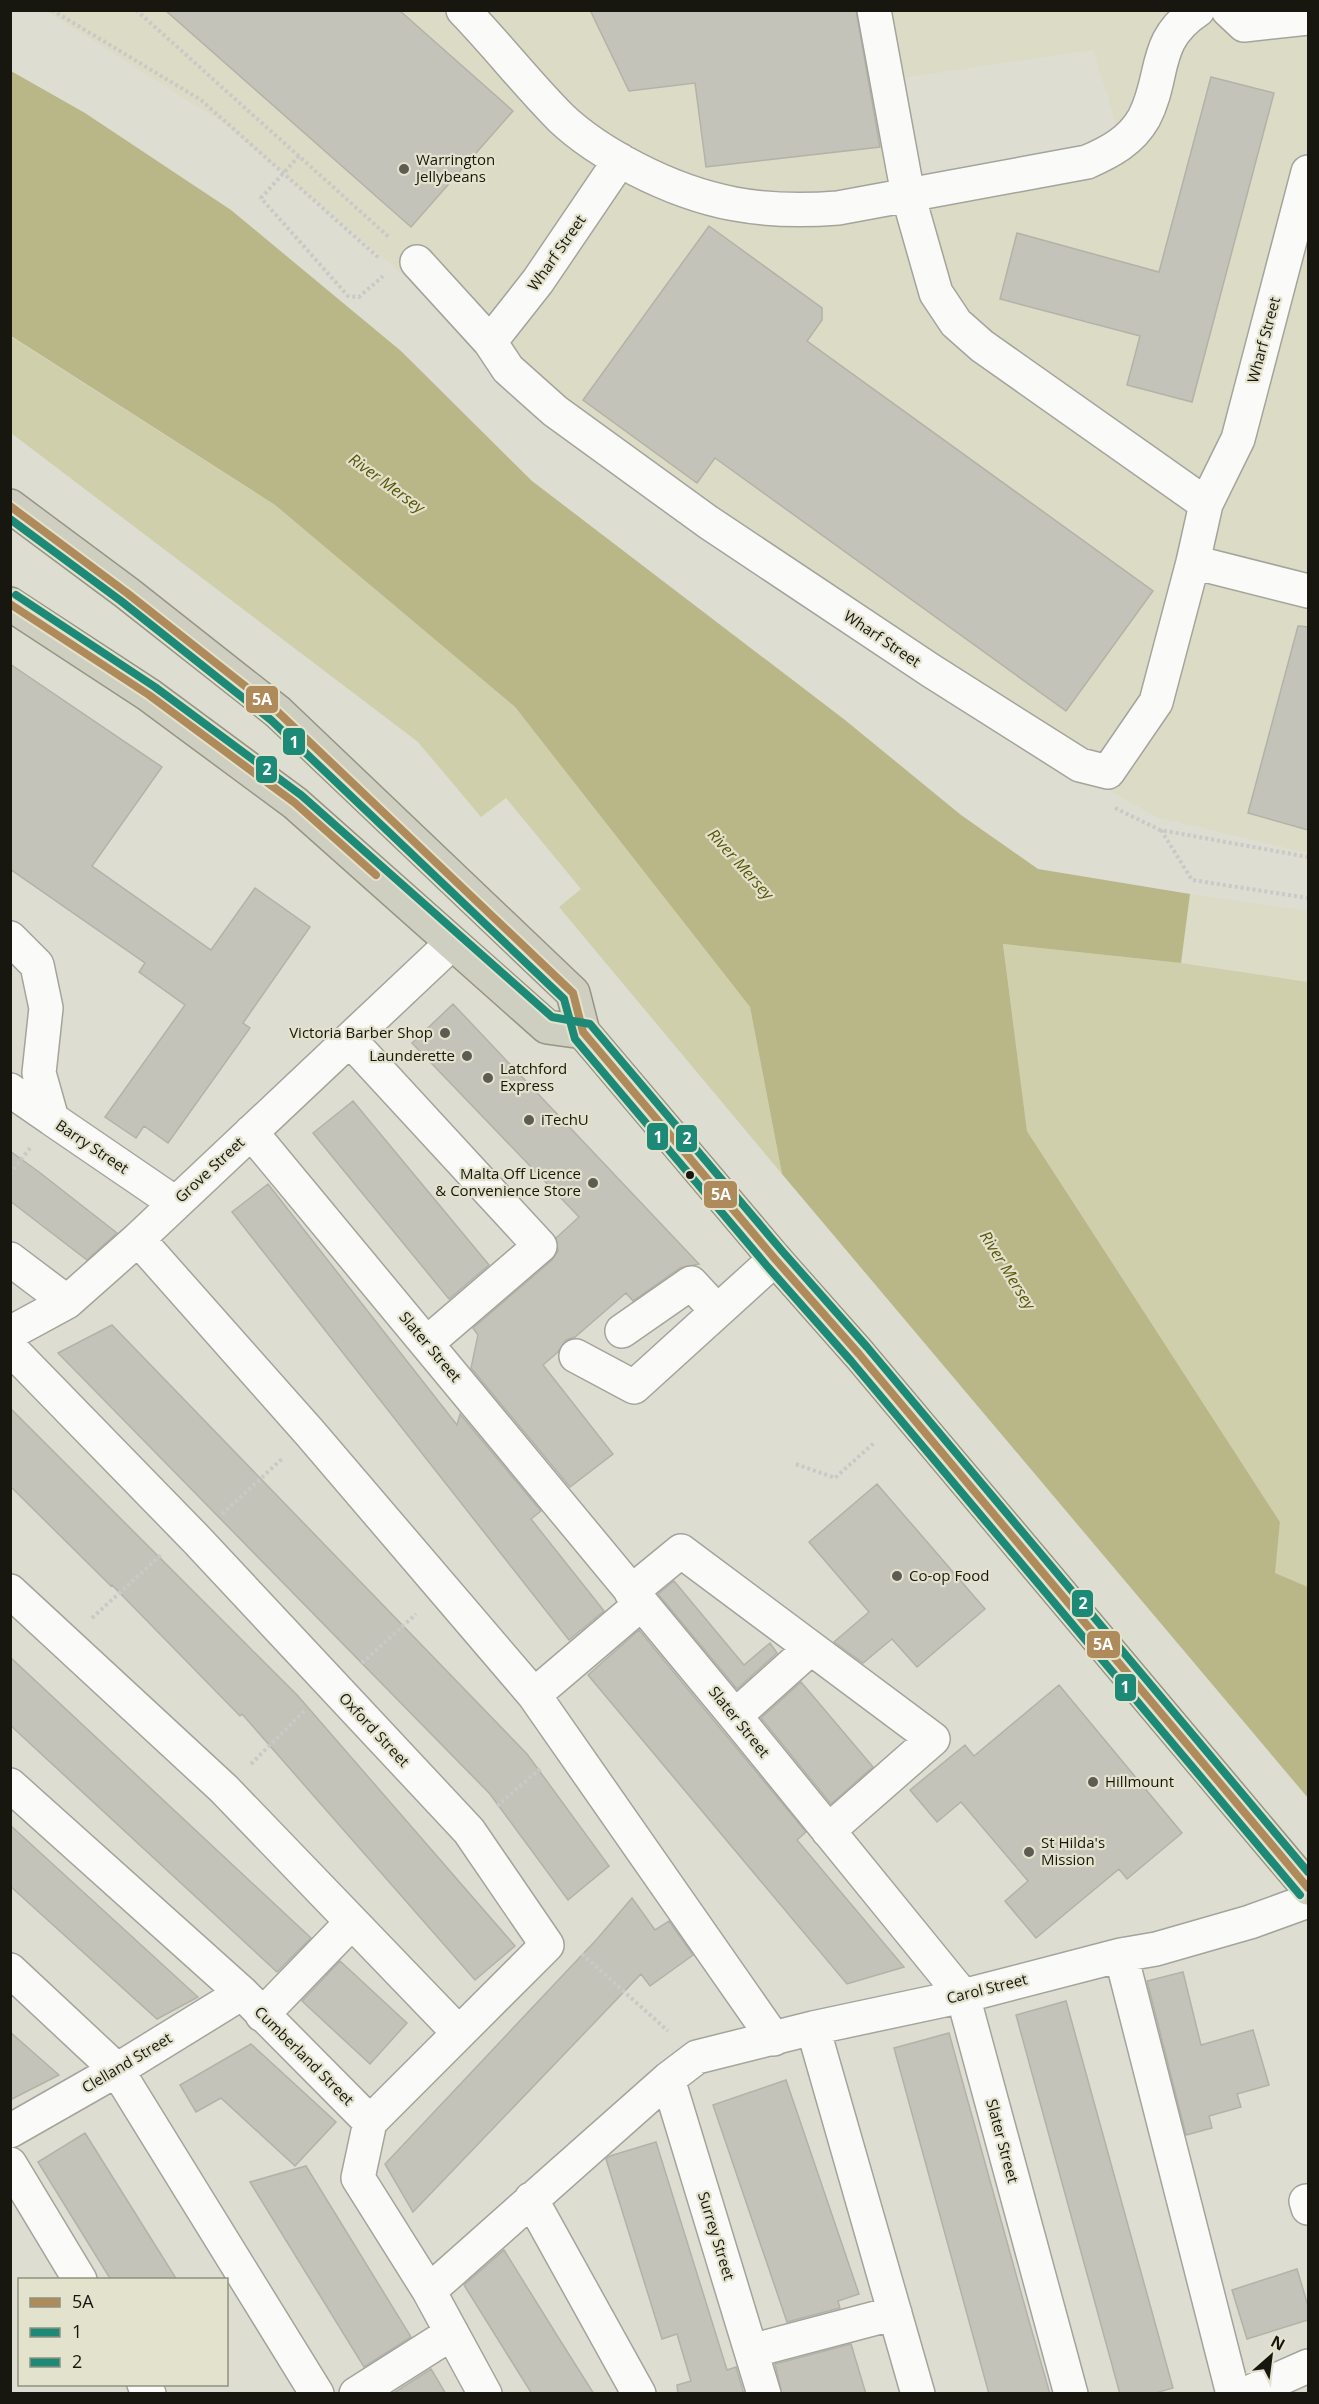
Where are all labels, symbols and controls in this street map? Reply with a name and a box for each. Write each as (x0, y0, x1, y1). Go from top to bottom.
place label: Warrington Jellybeans (414, 149, 495, 186)
marker: Warrington Jellybeans (397, 162, 411, 176)
street label: Wharf Street (523, 211, 590, 294)
street label: Wharf Street (1242, 294, 1284, 385)
water label: River Mersey (345, 448, 431, 519)
street label: Wharf Street (840, 605, 925, 671)
line badge: 5A (245, 685, 279, 714)
text: 5A (252, 688, 273, 710)
line badge: 1 (282, 727, 306, 756)
text: 1 (289, 731, 299, 753)
line badge: 2 (255, 755, 278, 784)
text: 2 (262, 758, 272, 780)
water label: River Mersey (703, 824, 780, 906)
place label: Victoria Barber Shop (289, 1022, 433, 1042)
marker: Victoria Barber Shop (438, 1026, 452, 1040)
place label: Launderette (369, 1045, 455, 1065)
marker: Launderette (460, 1049, 474, 1063)
place label: Latchford Express (500, 1058, 567, 1095)
marker: Latchford Express (481, 1071, 495, 1085)
place label: iTechU (541, 1109, 589, 1129)
marker: iTechU (522, 1113, 536, 1127)
street label: Barry Street (52, 1115, 133, 1178)
line badge: 1 (646, 1122, 669, 1151)
line badge: 2 (675, 1124, 698, 1153)
text: 1 (653, 1126, 663, 1148)
text: 2 (682, 1127, 692, 1149)
street label: Grove Street (170, 1132, 248, 1207)
place label: Malta Off Licence & Convenience Store (435, 1163, 581, 1200)
unlabelled marker (684, 1169, 696, 1181)
marker: Malta Off Licence & Convenience Store (586, 1176, 600, 1190)
line badge: 5A (703, 1180, 738, 1209)
text: 5A (711, 1183, 732, 1205)
water label: River Mersey (975, 1226, 1042, 1315)
street label: Slater Street (395, 1307, 466, 1386)
place label: Co-op Food (909, 1565, 989, 1585)
marker: Co-op Food (890, 1569, 904, 1583)
line badge: 2 (1071, 1589, 1094, 1618)
text: 2 (1078, 1592, 1088, 1614)
line badge: 5A (1086, 1630, 1121, 1659)
text: 5A (1093, 1633, 1114, 1655)
line badge: 1 (1114, 1673, 1137, 1702)
text: 1 (1120, 1676, 1130, 1698)
street label: Slater Street (705, 1682, 775, 1761)
street label: Oxford Street (335, 1688, 414, 1771)
place label: Hillmount (1105, 1771, 1174, 1791)
marker: Hillmount (1086, 1775, 1100, 1789)
place label: St Hilda's Mission (1041, 1832, 1105, 1869)
marker: St Hilda's Mission (1022, 1845, 1036, 1859)
street label: Carol Street (944, 1968, 1029, 2008)
street label: Cumberland Street (251, 2001, 359, 2109)
street label: Clelland Street (78, 2027, 175, 2097)
street label: Slater Street (982, 2097, 1024, 2185)
street label: Surrey Street (694, 2189, 740, 2282)
legend (18, 2278, 228, 2386)
text: 5A (72, 2289, 94, 2313)
text: 1 (72, 2319, 82, 2343)
north arrow (1241, 2326, 1301, 2386)
text: N (1267, 2330, 1289, 2356)
text: 2 (72, 2349, 82, 2373)

